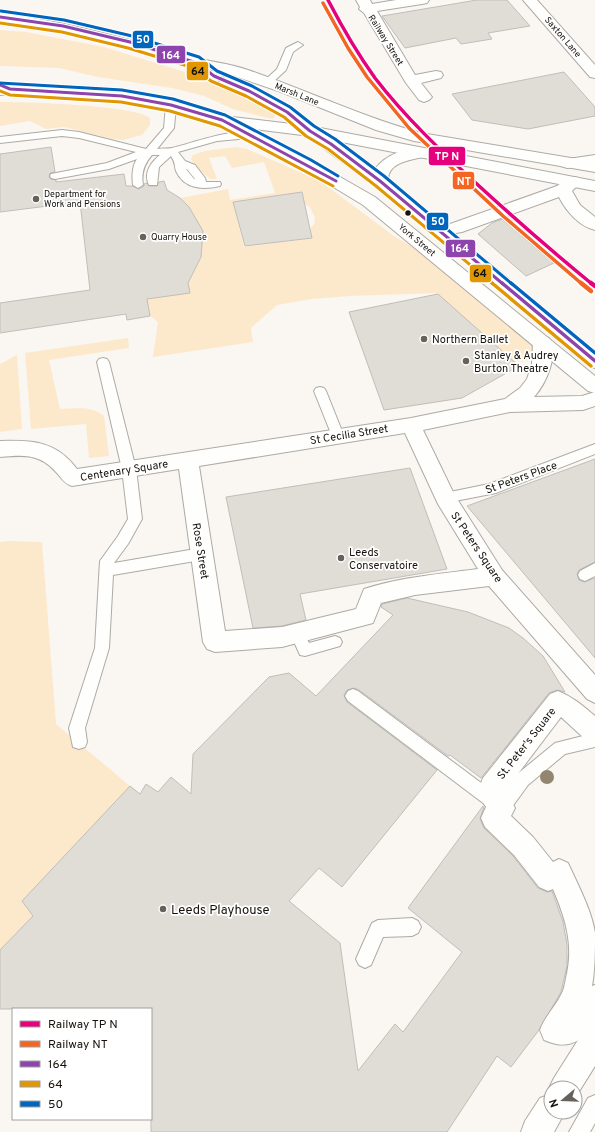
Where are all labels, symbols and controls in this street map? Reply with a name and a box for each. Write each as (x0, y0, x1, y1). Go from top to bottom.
street label: Railway Street (366, 13, 406, 68)
street label: Saxton Lane (542, 15, 583, 60)
line badge: 50 (132, 30, 154, 49)
text: 50 (136, 33, 150, 47)
line badge: 164 (156, 45, 186, 64)
text: 164 (162, 49, 180, 63)
line badge: 64 (186, 61, 209, 81)
text: 64 (191, 65, 205, 79)
street label: Marsh Lane (273, 81, 321, 108)
line badge: TP N (428, 146, 466, 166)
text: TP N (435, 150, 459, 164)
line badge: NT (452, 171, 475, 190)
text: NT (457, 175, 472, 189)
place label: Department for Work and Pensions (44, 189, 120, 210)
marker: Department for Work and Pensions (31, 194, 41, 204)
unlabelled marker (403, 208, 413, 218)
line badge: 50 (426, 212, 449, 231)
text: 50 (431, 215, 445, 229)
street label: York Street (396, 222, 437, 259)
marker: Quarry House (138, 232, 148, 242)
place label: Quarry House (151, 232, 207, 243)
line badge: 164 (445, 239, 476, 258)
text: 164 (451, 242, 469, 256)
line badge: 64 (469, 264, 492, 283)
text: 64 (473, 267, 487, 281)
place label: Northern Ballet (432, 333, 509, 347)
marker: Northern Ballet (419, 334, 429, 344)
place label: Stanley & Audrey Burton Theatre (474, 349, 559, 376)
marker: Stanley & Audrey Burton Theatre (461, 356, 471, 366)
street label: St Cecilia Street (309, 422, 389, 448)
street label: Centenary Square (79, 457, 169, 485)
street label: St Peters Place (484, 458, 559, 497)
street label: St Peters Square (447, 509, 505, 586)
street label: Rose Street (189, 522, 211, 580)
place label: Leeds Conservatoire (349, 546, 418, 573)
marker: Leeds Conservatoire (336, 553, 346, 563)
street label: St. Peter's Square (494, 705, 559, 782)
place label: Leeds Playhouse (171, 903, 270, 919)
marker: Leeds Playhouse (158, 904, 168, 914)
legend (12, 1008, 152, 1120)
text: Railway TP N (48, 1017, 118, 1033)
text: Railway NT (48, 1037, 108, 1053)
text: 164 (48, 1057, 67, 1073)
text: 64 (48, 1077, 63, 1093)
north arrow (543, 1080, 583, 1120)
text: 50 (48, 1097, 63, 1113)
text: N (547, 1097, 562, 1109)

